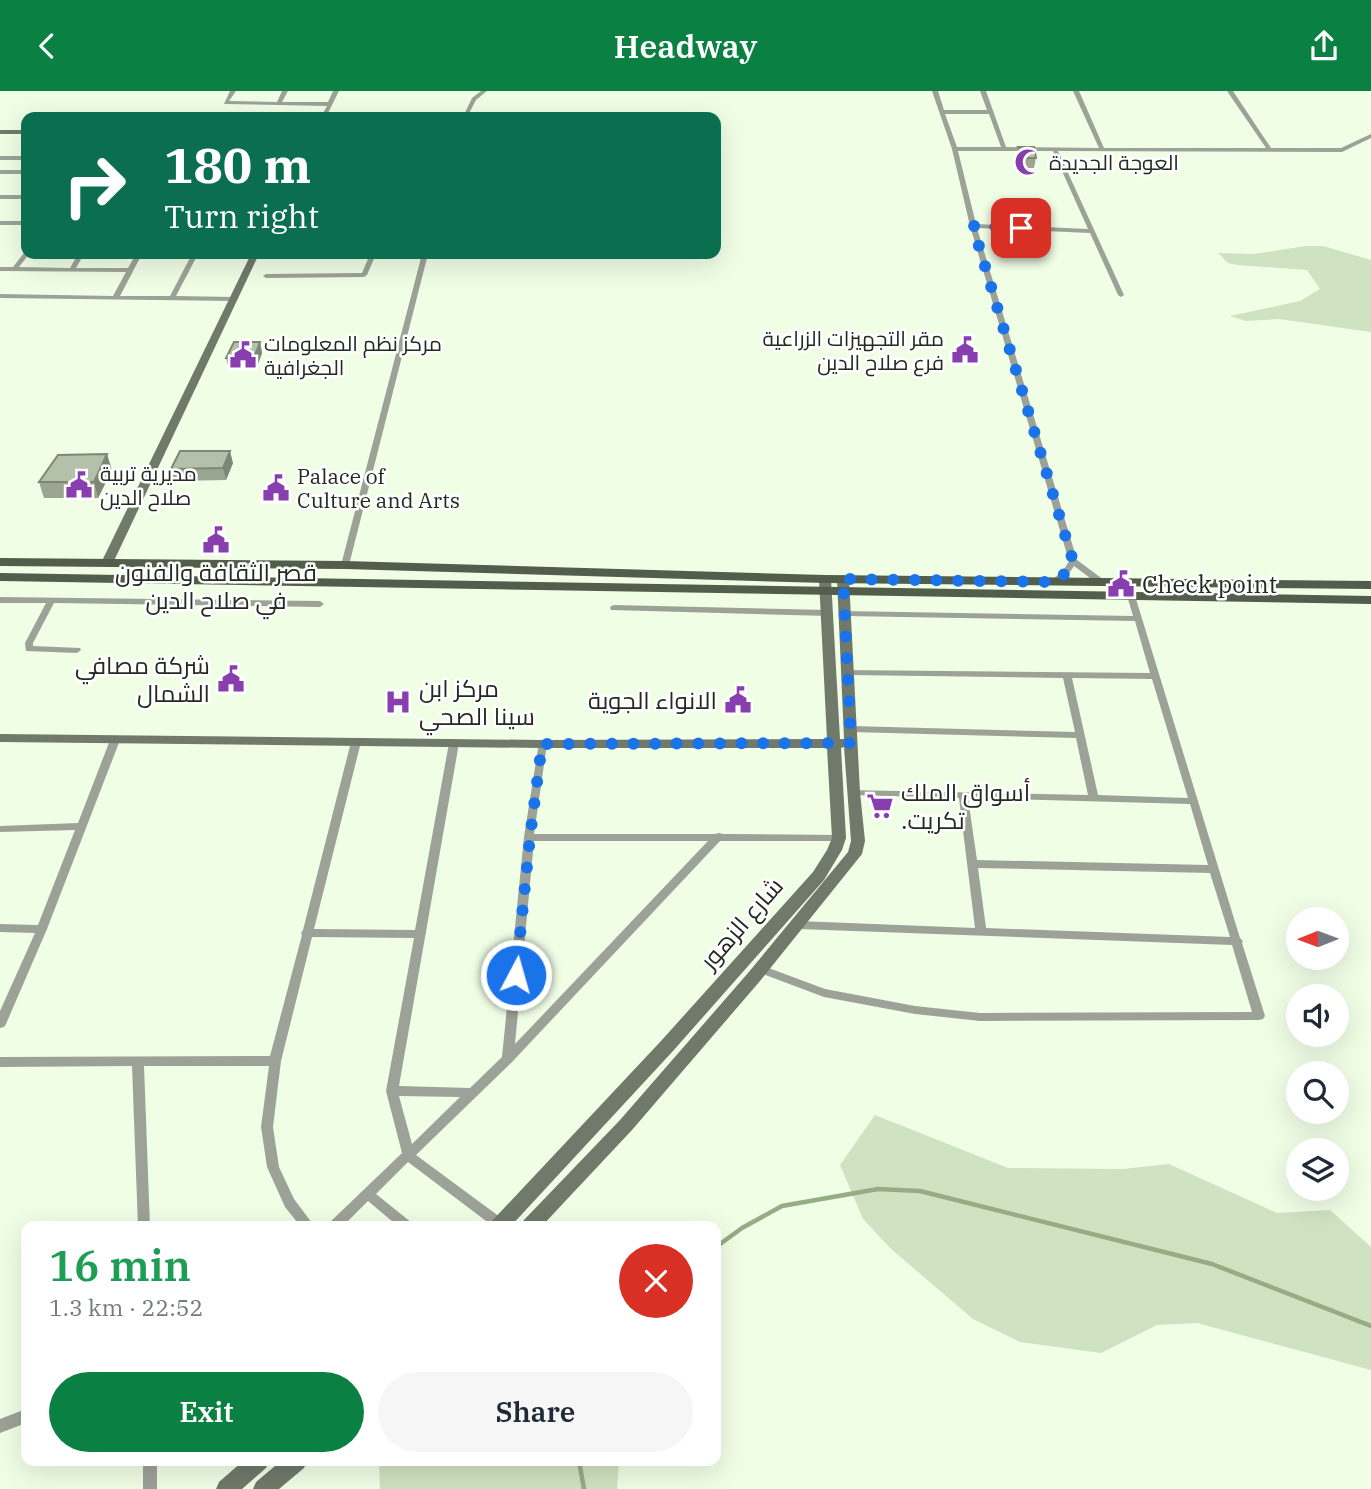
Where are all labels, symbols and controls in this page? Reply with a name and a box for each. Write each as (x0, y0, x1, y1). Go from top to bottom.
text: Headway (614, 25, 757, 67)
icon: back (28, 27, 66, 65)
icon: share (1305, 27, 1343, 65)
text: 180 m (164, 133, 311, 196)
icon: right (49, 140, 140, 231)
mosque icon: العوجة الجديدة (1013, 147, 1043, 177)
place label: العوجة الجديدة (1049, 148, 1179, 176)
text: Turn right (164, 195, 319, 237)
pin (991, 198, 1051, 258)
icon: arrive (1002, 209, 1040, 247)
place label: مقر التجهيزات الزراعية فرع صلاح الدين (763, 324, 944, 377)
place label: مركز نظم المعلومات الجغرافية (264, 329, 442, 381)
public building icon: مقر التجهيزات الزراعية فرع صلاح الدين (950, 335, 980, 365)
public building icon: مركز نظم المعلومات الجغرافية (228, 340, 258, 370)
place label: مديرية تربية صلاح الدين (100, 459, 197, 512)
place label: Palace of Culture and Arts (297, 462, 460, 514)
public building icon: مديرية تربية صلاح الدين (64, 470, 94, 500)
public building icon: Palace of Culture and Arts (261, 473, 291, 503)
public building icon: قصر الثقافة والفنون في صلاح الدين (201, 525, 231, 555)
place label: قصر الثقافة والفنون في صلاح الدين (115, 556, 317, 620)
place label: Check point (1142, 568, 1277, 600)
public building icon: Check point (1106, 569, 1136, 599)
place label: شركة مصافي الشمال (75, 649, 210, 709)
public building icon: شركة مصافي الشمال (216, 664, 246, 694)
place label: مركز ابن سينا الصحي (419, 672, 535, 736)
place label: الانواء الجوية (588, 684, 717, 716)
public building icon: الانواء الجوية (723, 685, 753, 715)
hospital icon: مركز ابن سينا الصحي (383, 687, 413, 717)
place label: أسواق الملك .تكريت (901, 776, 1030, 836)
supermarket icon: أسواق الملك .تكريت (865, 791, 895, 821)
street label: شارع الزهور (691, 870, 790, 978)
north arrow (1286, 907, 1349, 969)
map controls (1286, 907, 1349, 1201)
position arrow (479, 938, 553, 1012)
button: sound (1286, 984, 1349, 1047)
button: search (1286, 1061, 1349, 1124)
button: layers (1286, 1138, 1349, 1201)
text: 16 min (49, 1238, 191, 1293)
button: close (619, 1244, 693, 1318)
text: 1.3 km · 22:52 (49, 1292, 203, 1322)
button: Exit (49, 1372, 364, 1452)
button: Share (378, 1372, 693, 1452)

